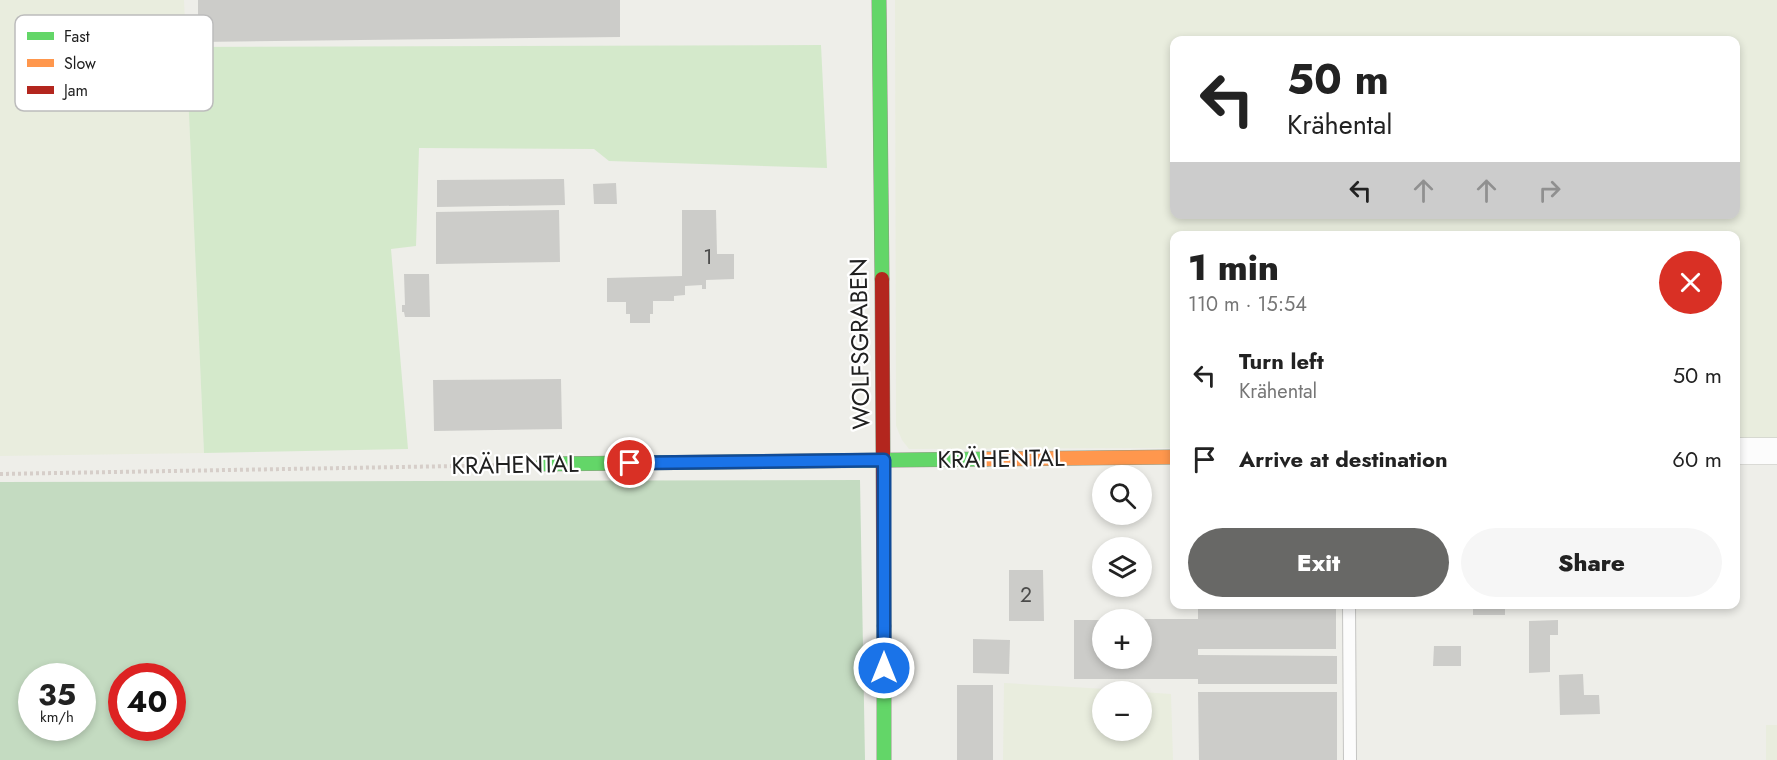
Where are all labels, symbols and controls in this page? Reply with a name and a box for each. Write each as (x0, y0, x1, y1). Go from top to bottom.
legend (15, 15, 213, 111)
text: Fast (64, 25, 90, 48)
text: 50 m (1287, 49, 1389, 110)
text: Slow (64, 52, 96, 75)
icon: left (1188, 60, 1266, 138)
text: Jam (62, 79, 88, 102)
text: Krähental (1287, 105, 1393, 144)
icon: left (1344, 174, 1377, 207)
icon: ahead (1407, 174, 1440, 207)
icon: ahead (1470, 174, 1503, 207)
icon: right (1533, 174, 1566, 207)
text: 1 min (1188, 241, 1279, 293)
house number: 1 (703, 242, 713, 272)
button: close (1659, 251, 1722, 314)
street label: WOLFSGRABEN (841, 258, 878, 430)
text: 110 m · 15:54 (1188, 290, 1307, 319)
text: Turn left (1239, 345, 1324, 377)
icon: left (1188, 359, 1221, 392)
text: 50 m (1673, 359, 1722, 391)
text: Krähental (1239, 377, 1317, 406)
pin (604, 437, 655, 488)
street label: KRÄHENTAL (937, 440, 1065, 477)
icon: arrive (1188, 443, 1221, 476)
text: Arrive at destination (1239, 443, 1448, 475)
text: 60 m (1672, 443, 1722, 475)
street label: KRÄHENTAL (451, 446, 579, 483)
icon: arrive (613, 446, 646, 479)
map controls (1092, 465, 1152, 741)
button: search (1092, 465, 1152, 525)
button: Exit (1188, 528, 1449, 597)
button: Share (1461, 528, 1722, 597)
button: layers (1092, 537, 1152, 597)
house number: 2 (1020, 580, 1032, 610)
button: + (1092, 609, 1152, 669)
position arrow (852, 636, 916, 700)
speed limit sign: 40 (108, 663, 186, 741)
text: 35 (38, 673, 76, 716)
button: − (1092, 681, 1152, 741)
text: km/h (40, 706, 74, 728)

